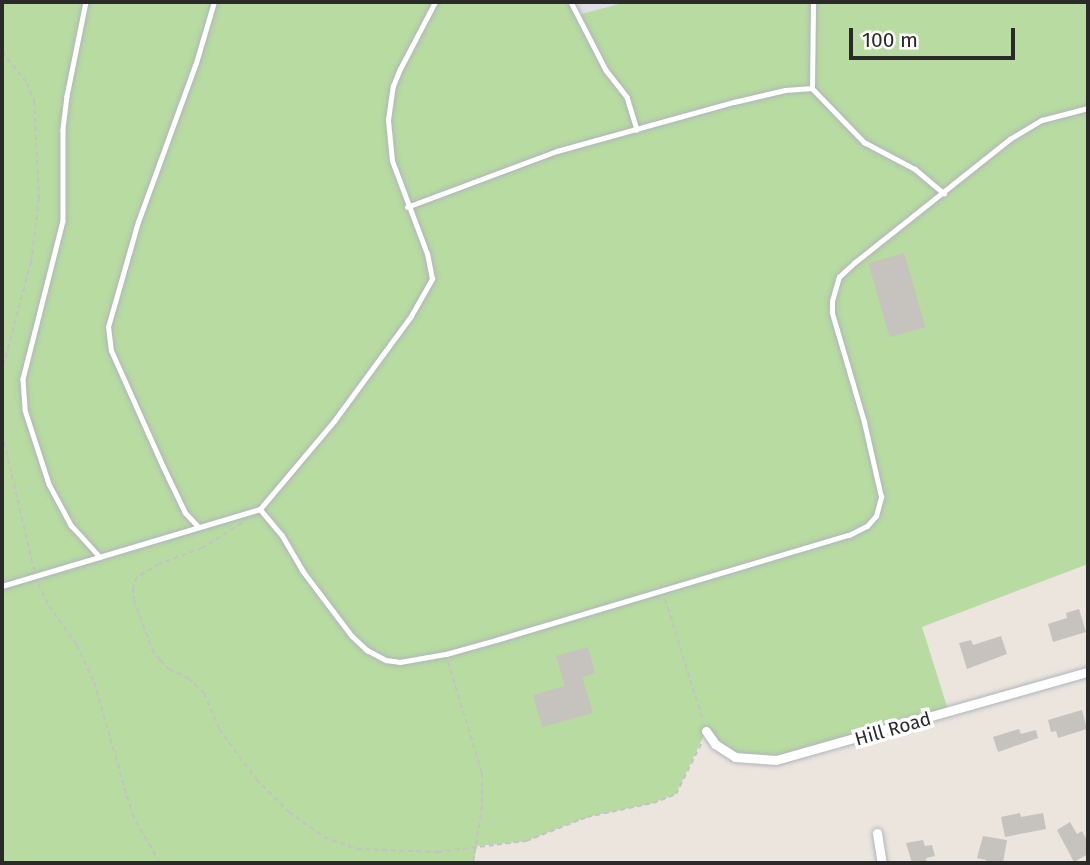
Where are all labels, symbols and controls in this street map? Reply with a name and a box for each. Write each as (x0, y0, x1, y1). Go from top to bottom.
scale bar (852, 14, 1018, 58)
text: 100 m (862, 27, 918, 53)
street label: Hill Road (852, 707, 934, 751)

